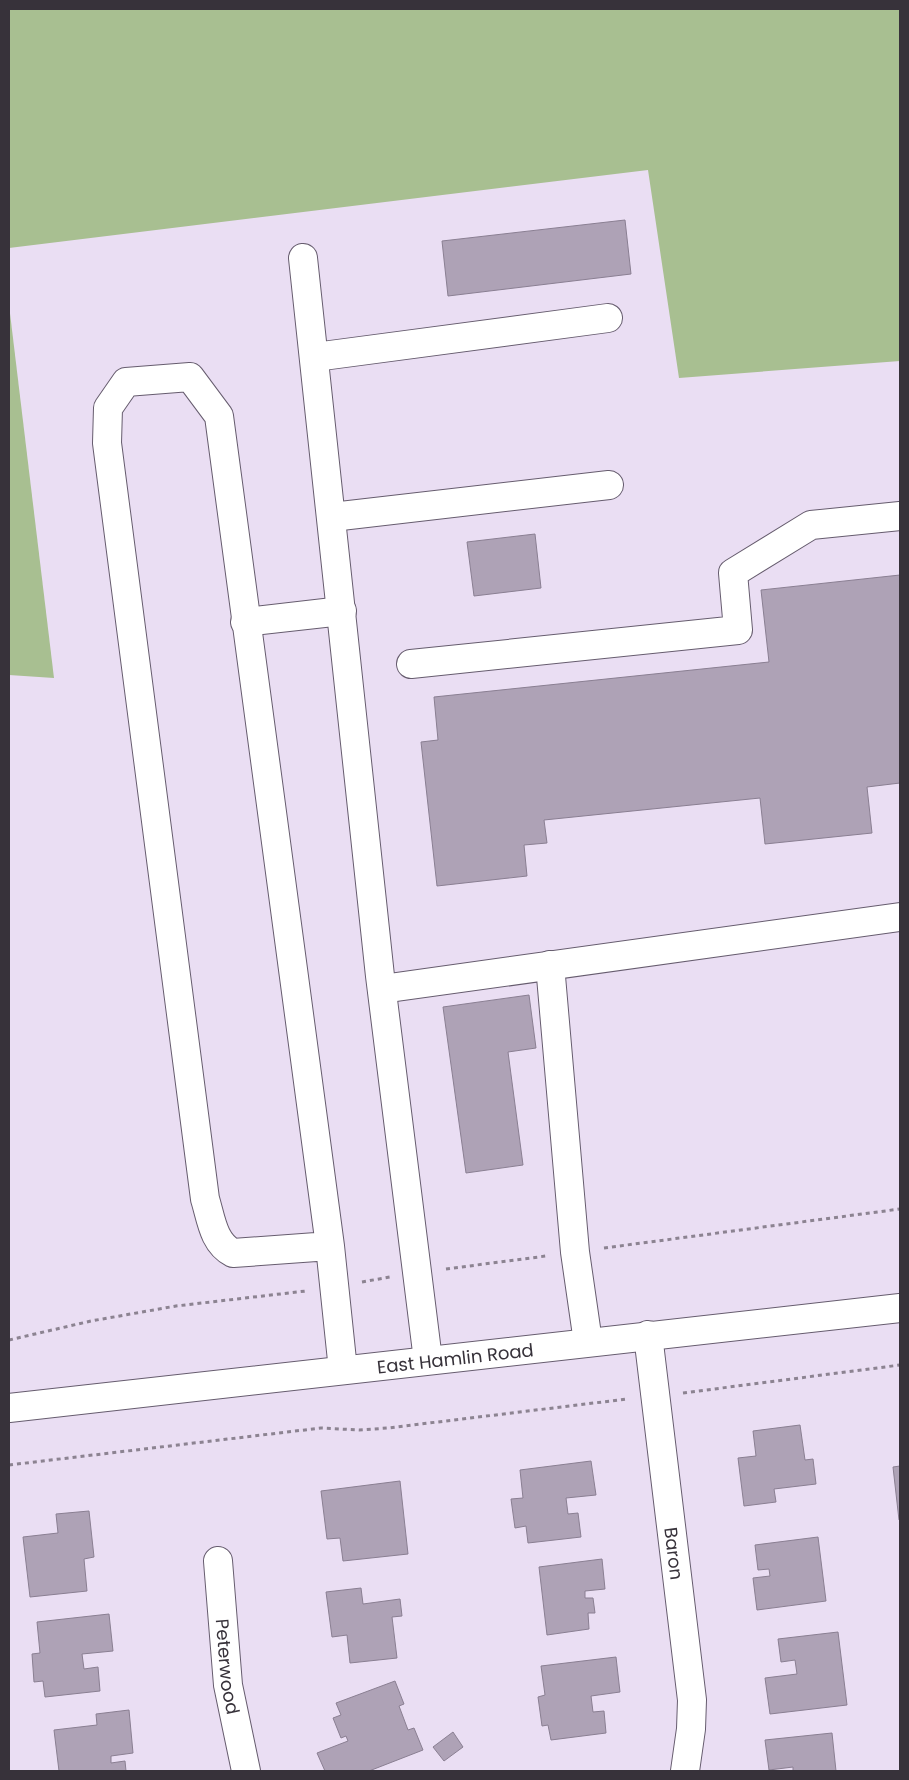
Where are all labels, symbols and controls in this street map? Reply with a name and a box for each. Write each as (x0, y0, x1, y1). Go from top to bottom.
street label: East Hamlin Road (376, 1337, 535, 1379)
street label: Baron (659, 1526, 690, 1581)
street label: Peterwood (210, 1618, 246, 1717)

